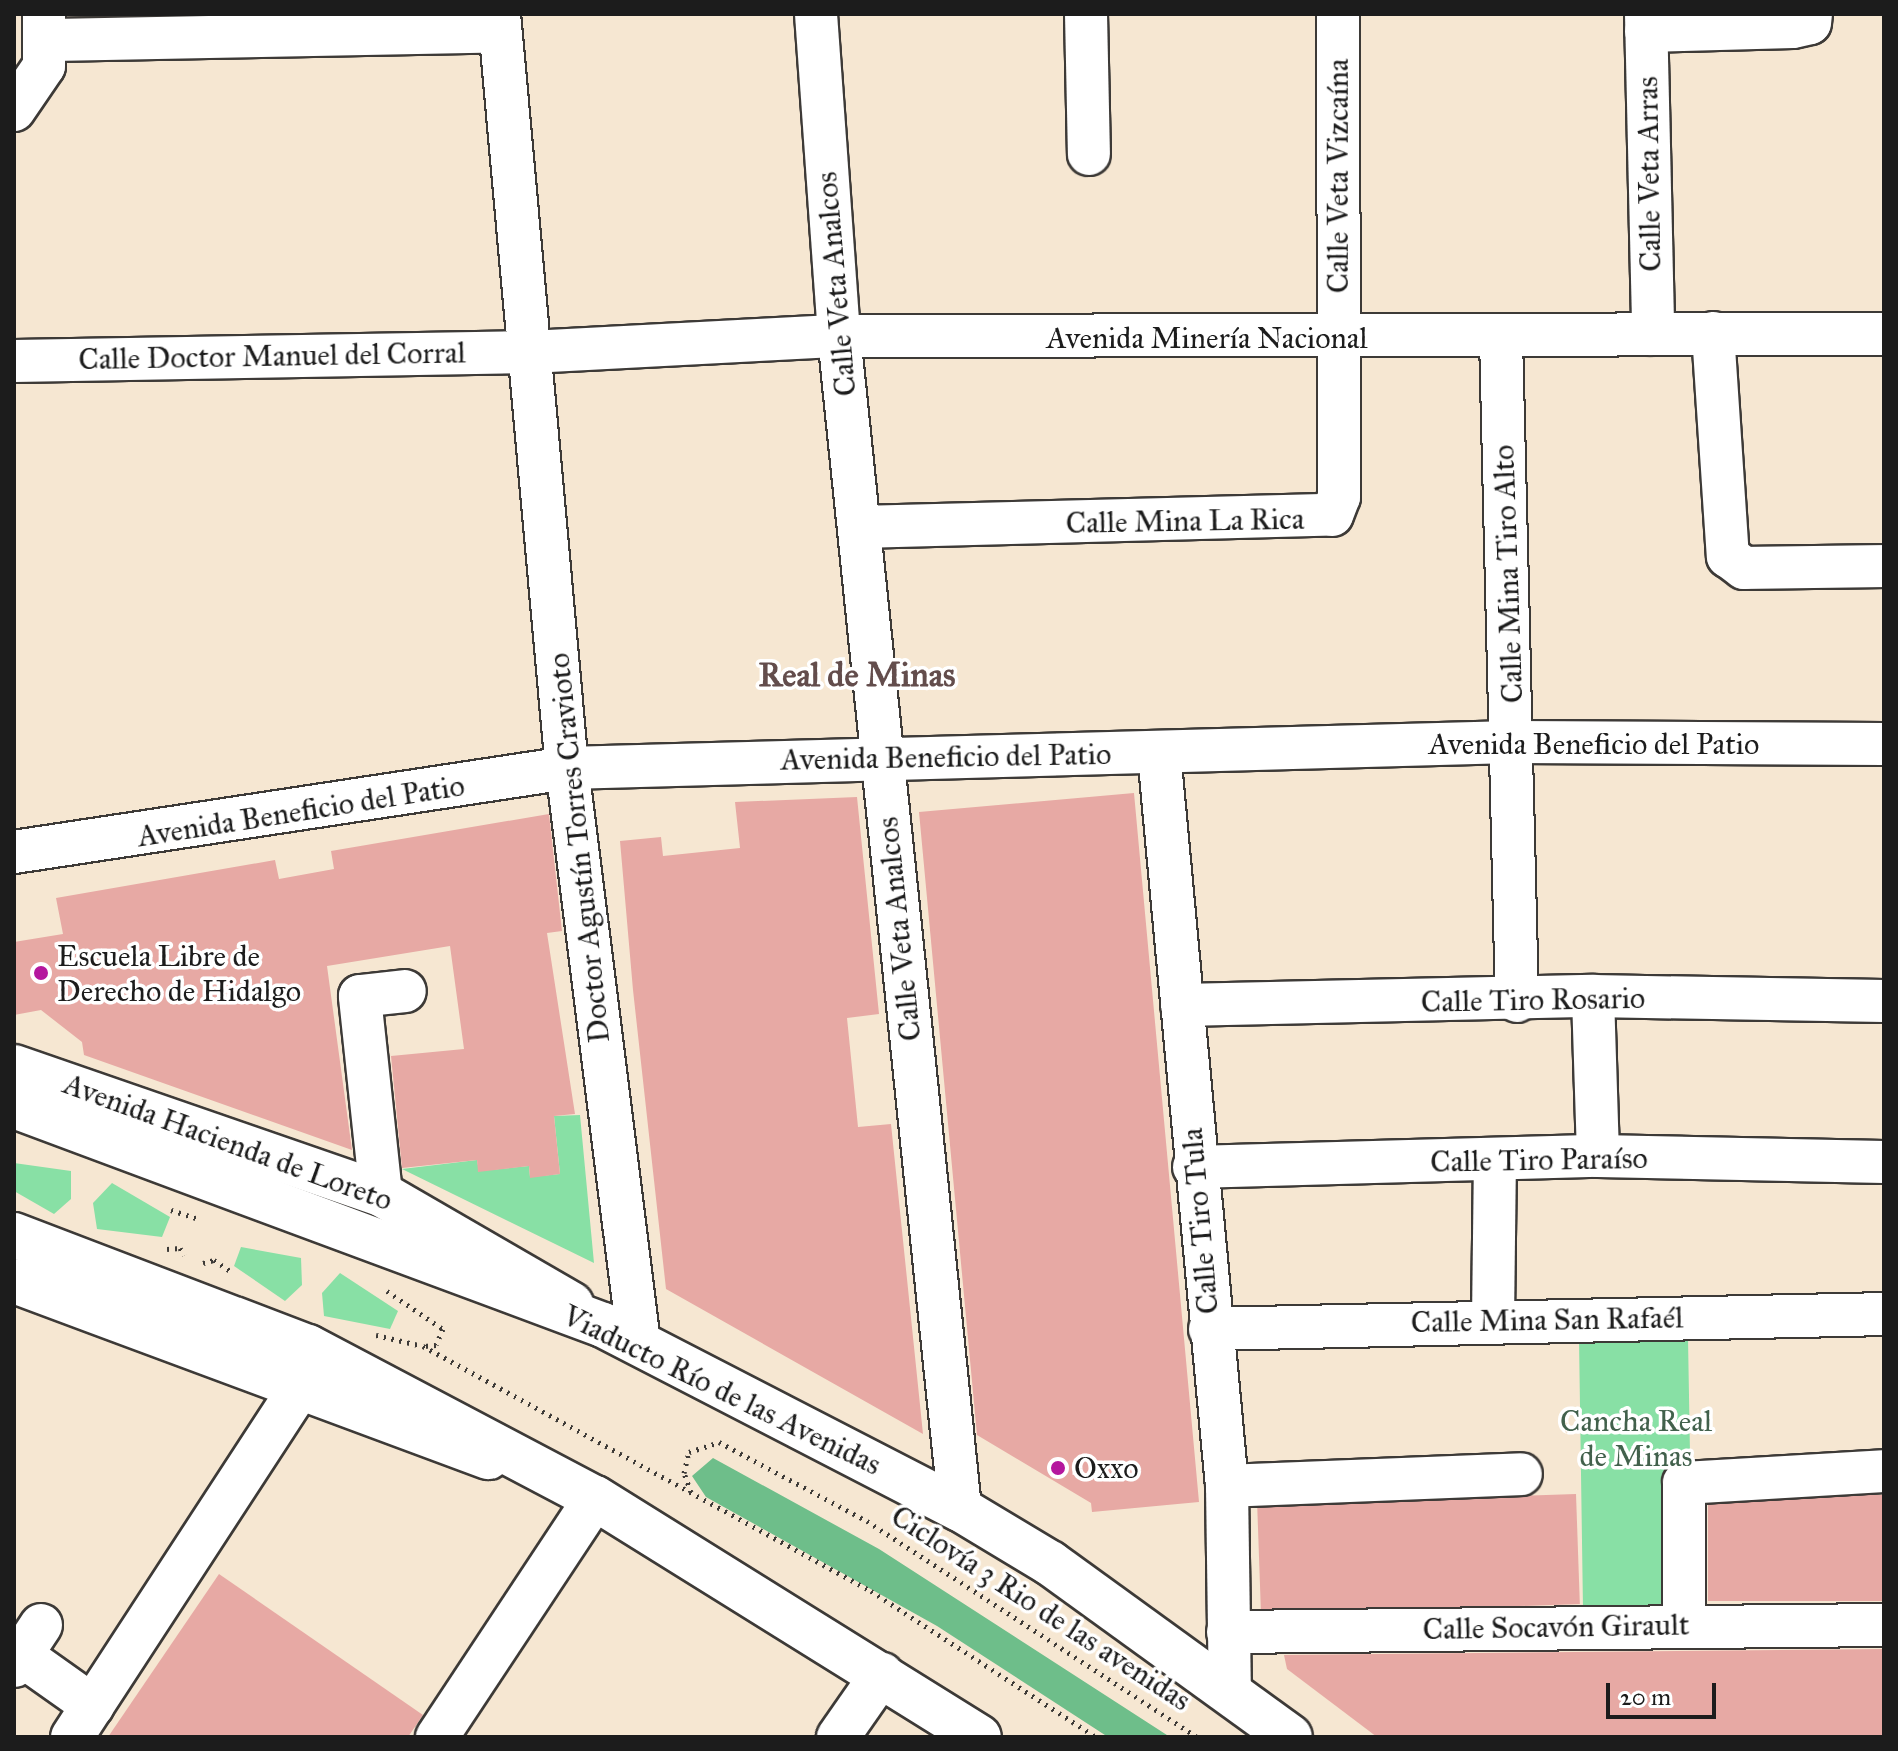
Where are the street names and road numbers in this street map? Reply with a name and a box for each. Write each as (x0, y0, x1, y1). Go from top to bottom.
street label: Calle Veta Vizcaína (1320, 59, 1356, 293)
street label: Calle Veta Arras (1629, 76, 1669, 272)
street label: Calle Veta Analcos (808, 170, 864, 398)
street label: Avenida Minería Nacional (1046, 320, 1368, 356)
street label: Calle Doctor Manuel del Corral (78, 335, 466, 377)
street label: Calle Mina Tiro Alto (1485, 444, 1531, 704)
street label: Calle Mina La Rica (1065, 501, 1305, 541)
street label: Doctor Agustín Torres Cravioto (541, 651, 617, 1045)
street label: Avenida Beneficio del Patio (1429, 726, 1759, 762)
street label: Avenida Beneficio del Patio (780, 736, 1112, 778)
street label: Avenida Beneficio del Patio (135, 767, 467, 855)
street label: Calle Veta Analcos (869, 815, 929, 1043)
street label: Calle Tiro Rosario (1420, 980, 1646, 1020)
street label: Avenida Hacienda de Loreto (59, 1066, 397, 1218)
street label: Calle Tiro Tula (1174, 1126, 1226, 1316)
street label: Calle Tiro Paraíso (1430, 1140, 1648, 1180)
street label: Viaducto Río de las Avenidas (557, 1297, 887, 1483)
street label: Calle Mina San Rafaél (1410, 1300, 1684, 1340)
street label: Ciclovía 3 Rio de las avenidas (884, 1498, 1198, 1718)
street label: Calle Socavón Girault (1422, 1607, 1690, 1647)

